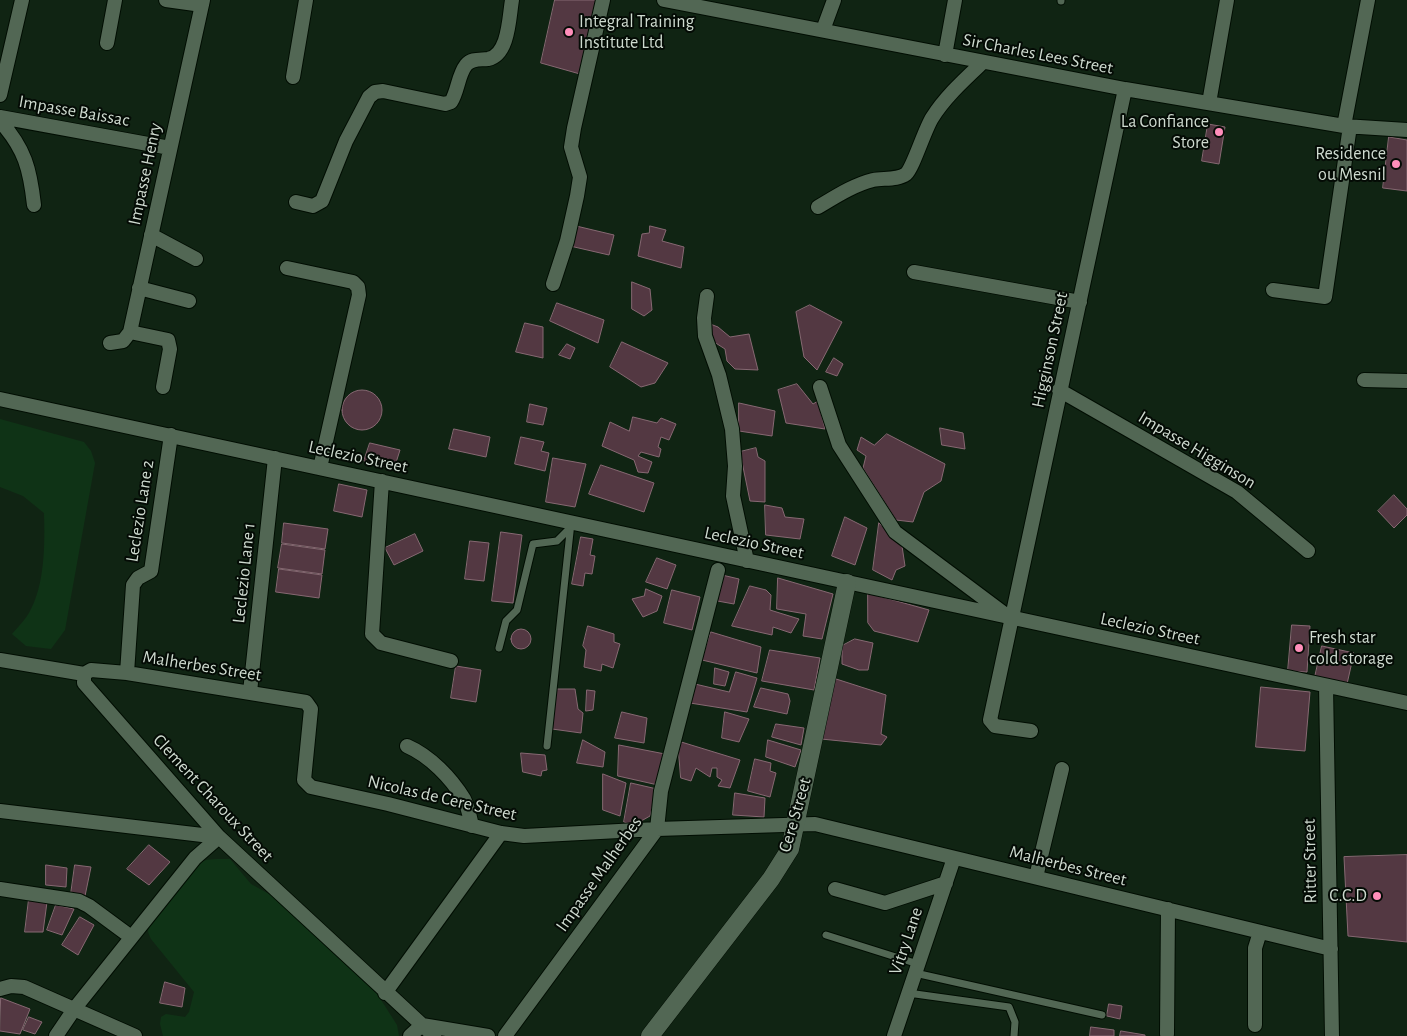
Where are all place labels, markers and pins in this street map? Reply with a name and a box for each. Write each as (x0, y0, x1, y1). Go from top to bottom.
place label: Integral Training Institute Ltd (579, 11, 694, 54)
marker: Integral Training Institute Ltd (563, 26, 575, 38)
place label: La Confiance Store (1121, 111, 1209, 154)
marker: La Confiance Store (1213, 126, 1225, 138)
place label: Residence ou Mesnil (1315, 143, 1386, 186)
marker: Residence ou Mesnil (1390, 158, 1402, 170)
place label: Fresh star cold storage (1309, 627, 1393, 670)
marker: Fresh star cold storage (1293, 642, 1305, 654)
place label: C.C.D (1329, 885, 1367, 907)
marker: C.C.D (1371, 890, 1383, 902)

